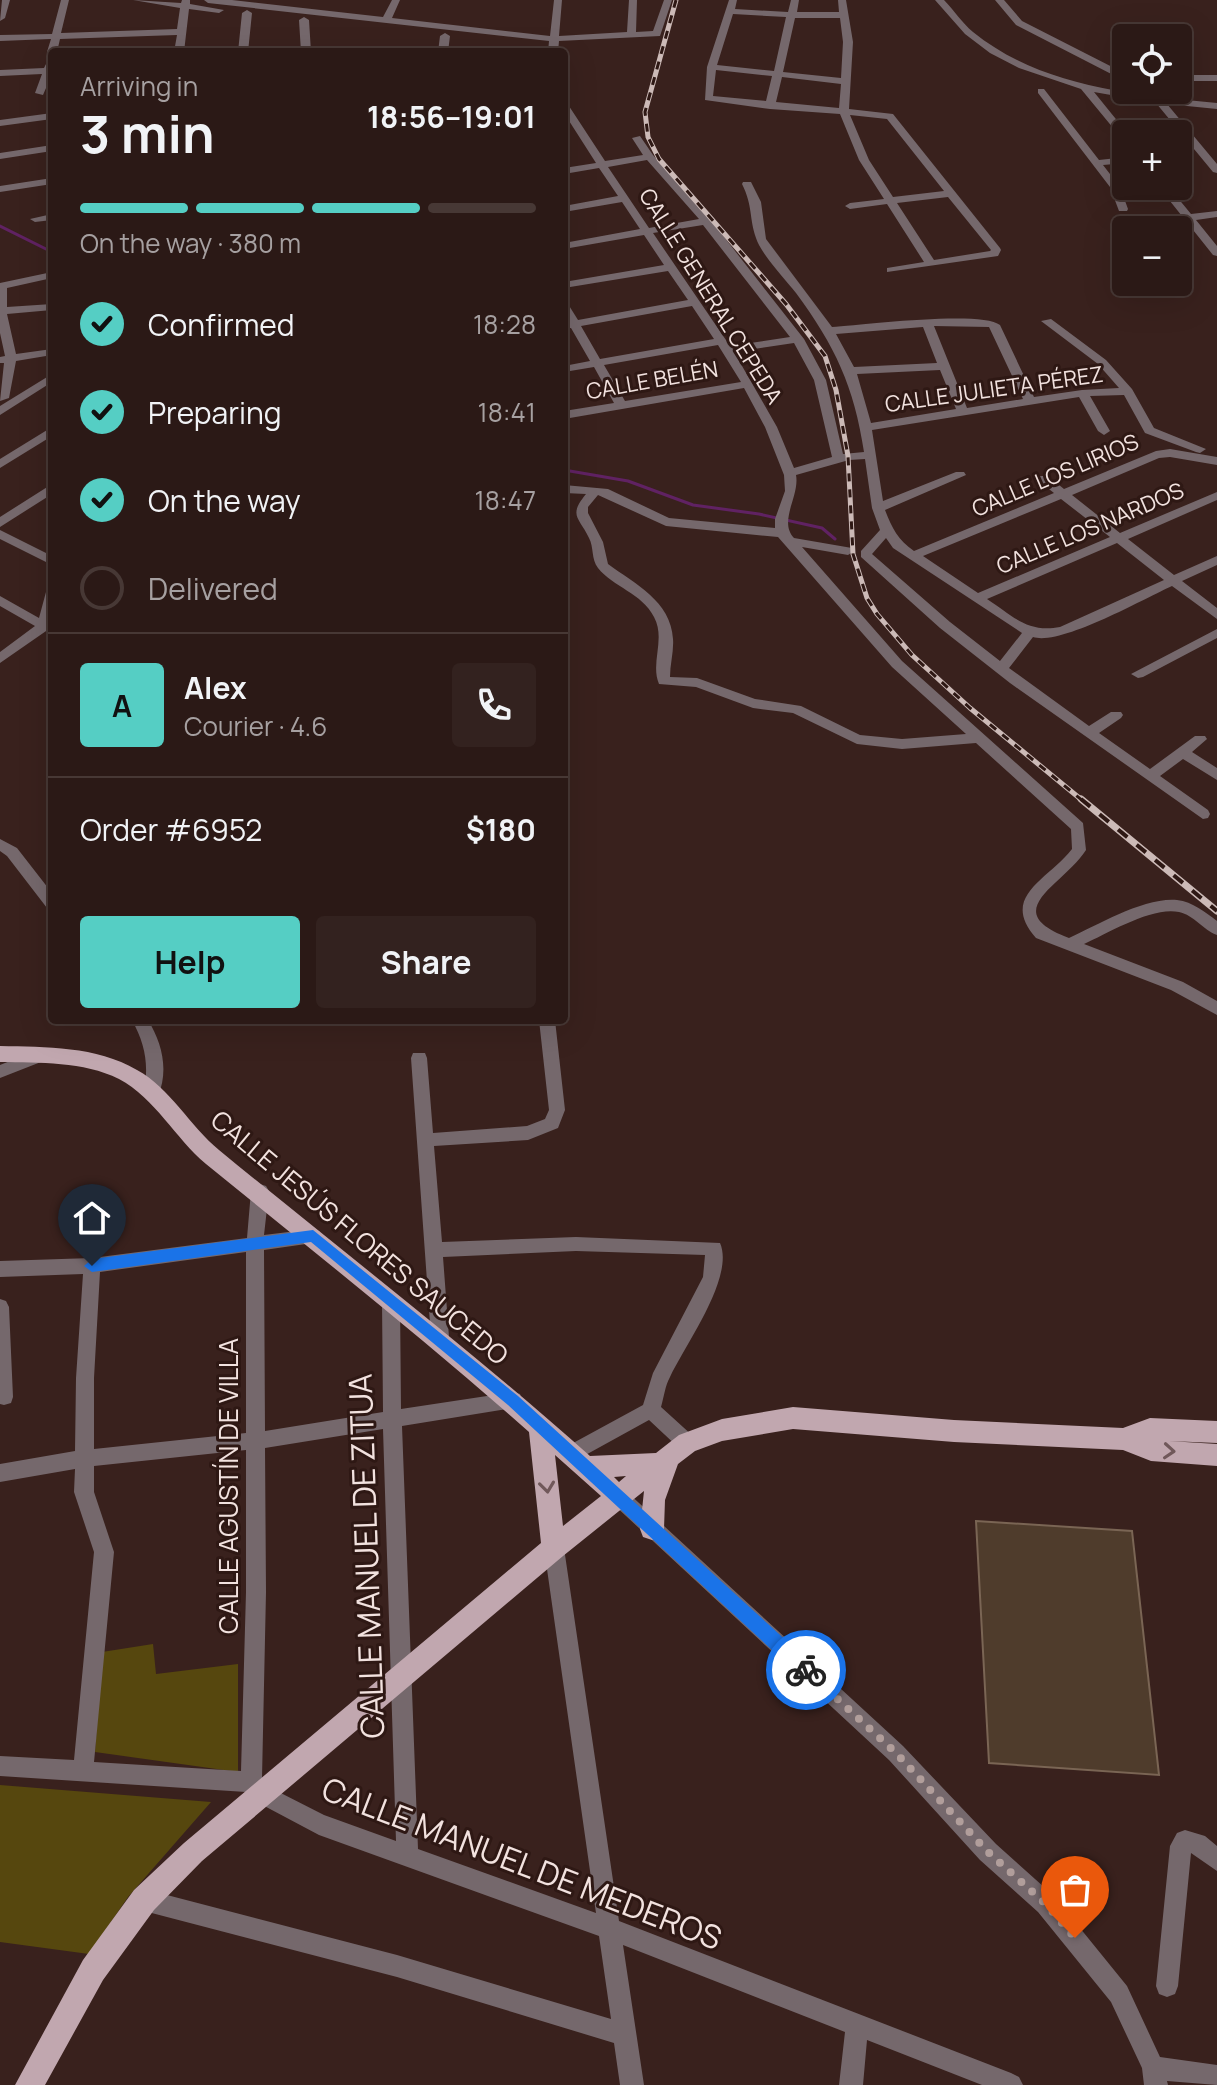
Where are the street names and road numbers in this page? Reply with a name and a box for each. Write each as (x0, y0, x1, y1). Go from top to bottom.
street label: CALLE GENERAL CEPEDA (632, 182, 790, 410)
street label: CALLE BELÉN (584, 354, 720, 406)
street label: CALLE JULIETA PÉREZ (883, 359, 1105, 419)
street label: CALLE LOS LIRIOS (967, 426, 1143, 524)
street label: CALLE LOS NARDOS (992, 475, 1188, 581)
street label: CALLE JESÚS FLORES SAUCEDO (204, 1102, 517, 1373)
street label: CALLE AGUSTÍN DE VILLA (210, 1338, 246, 1634)
street label: CALLE MANUEL DE ZITUA (338, 1373, 394, 1739)
street label: CALLE MANUEL DE MEDEROS (316, 1766, 728, 1960)

